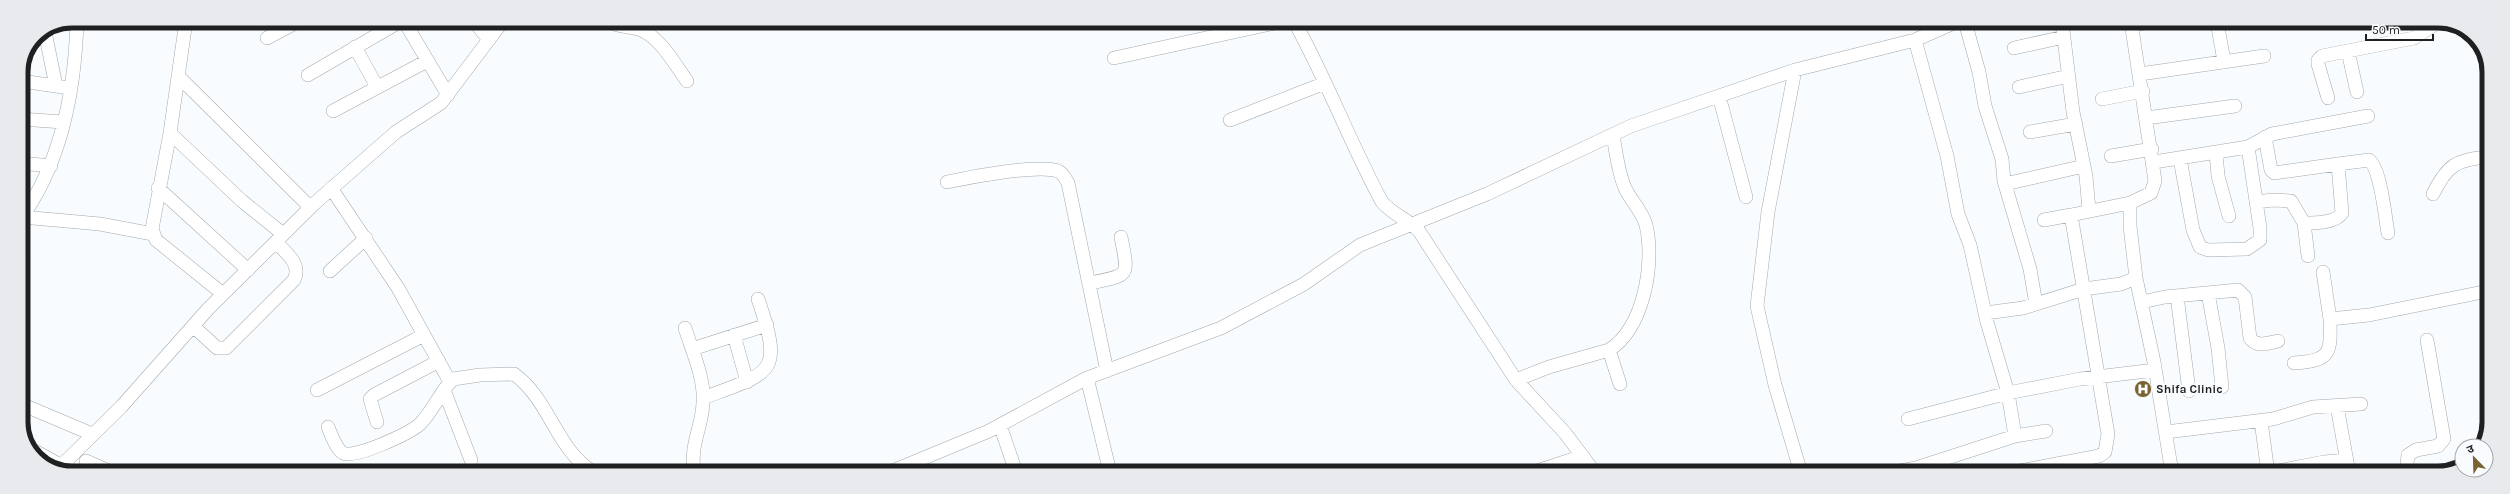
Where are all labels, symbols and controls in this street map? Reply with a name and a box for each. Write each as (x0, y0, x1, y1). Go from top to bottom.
scale bar (2366, 16, 2433, 42)
text: 50 m (2372, 23, 2400, 37)
hospital icon: Shifa Clinic (2133, 379, 2153, 399)
place label: Shifa Clinic (2156, 382, 2223, 396)
north arrow (2454, 438, 2494, 478)
text: उ (2465, 442, 2476, 456)

